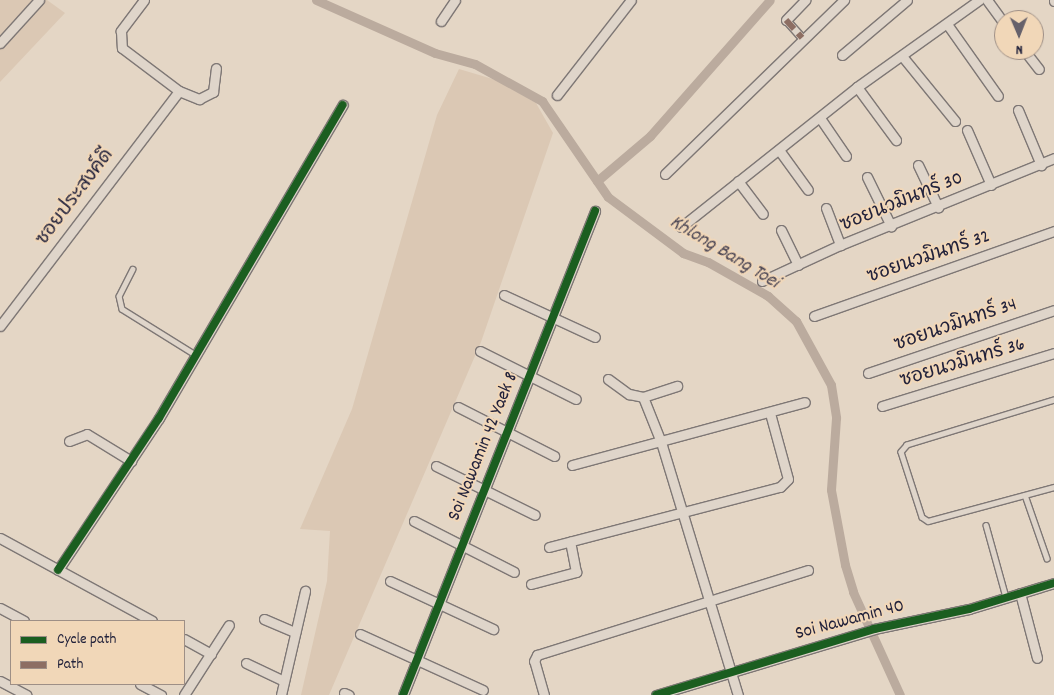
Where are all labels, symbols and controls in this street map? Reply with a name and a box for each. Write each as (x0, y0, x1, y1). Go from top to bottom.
north arrow (994, 10, 1044, 60)
text: N (1016, 39, 1023, 59)
street label: ซอยประสงค์ดี (32, 145, 120, 251)
street label: ซอยนวมินทร์ 30 (837, 168, 967, 238)
water label: Khlong Bang Toei (665, 211, 783, 295)
street label: ซอยนวมินทร์ 32 (865, 226, 993, 290)
street label: ซอยนวมินทร์ 34 (892, 294, 1020, 358)
street label: ซอยนวมินทร์ 36 (898, 334, 1028, 394)
street label: Soi Nawamin 42 Yaek 8 (444, 369, 524, 525)
street label: Soi Nawamin 40 (793, 595, 907, 647)
legend (10, 620, 185, 685)
text: Cycle path (57, 629, 116, 651)
text: Path (57, 654, 83, 676)

